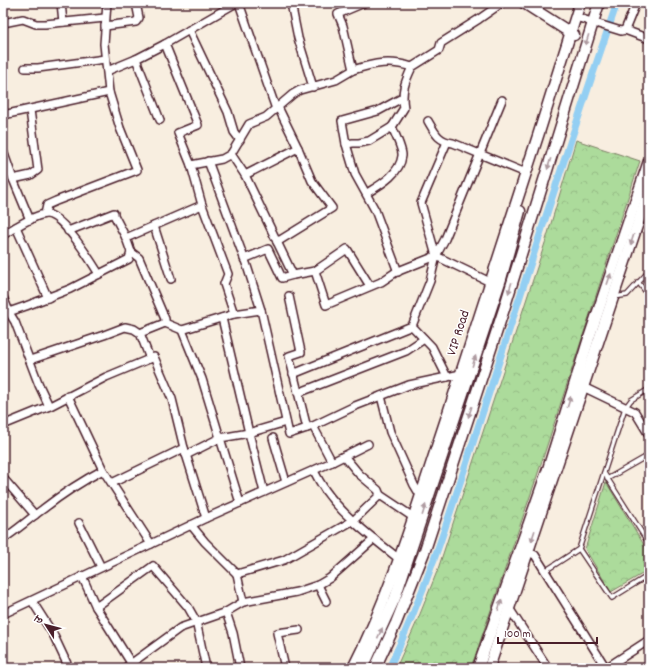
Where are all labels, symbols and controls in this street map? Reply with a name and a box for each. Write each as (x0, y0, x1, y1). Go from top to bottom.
one-way arrow (584, 34, 590, 46)
one-way arrow (546, 159, 552, 171)
one-way arrow (629, 234, 635, 246)
one-way arrow (607, 272, 613, 284)
one-way arrow (507, 283, 513, 295)
street label: VIP Road (442, 308, 476, 358)
one-way arrow (471, 354, 477, 366)
one-way arrow (566, 396, 572, 408)
one-way arrow (467, 406, 473, 418)
one-way arrow (421, 504, 427, 516)
one-way arrow (530, 530, 536, 542)
one-way arrow (497, 598, 503, 610)
north arrow (26, 605, 66, 645)
text: उ (31, 612, 48, 628)
scale bar (498, 619, 597, 645)
text: 100 m (504, 626, 531, 643)
one-way arrow (377, 627, 383, 638)

